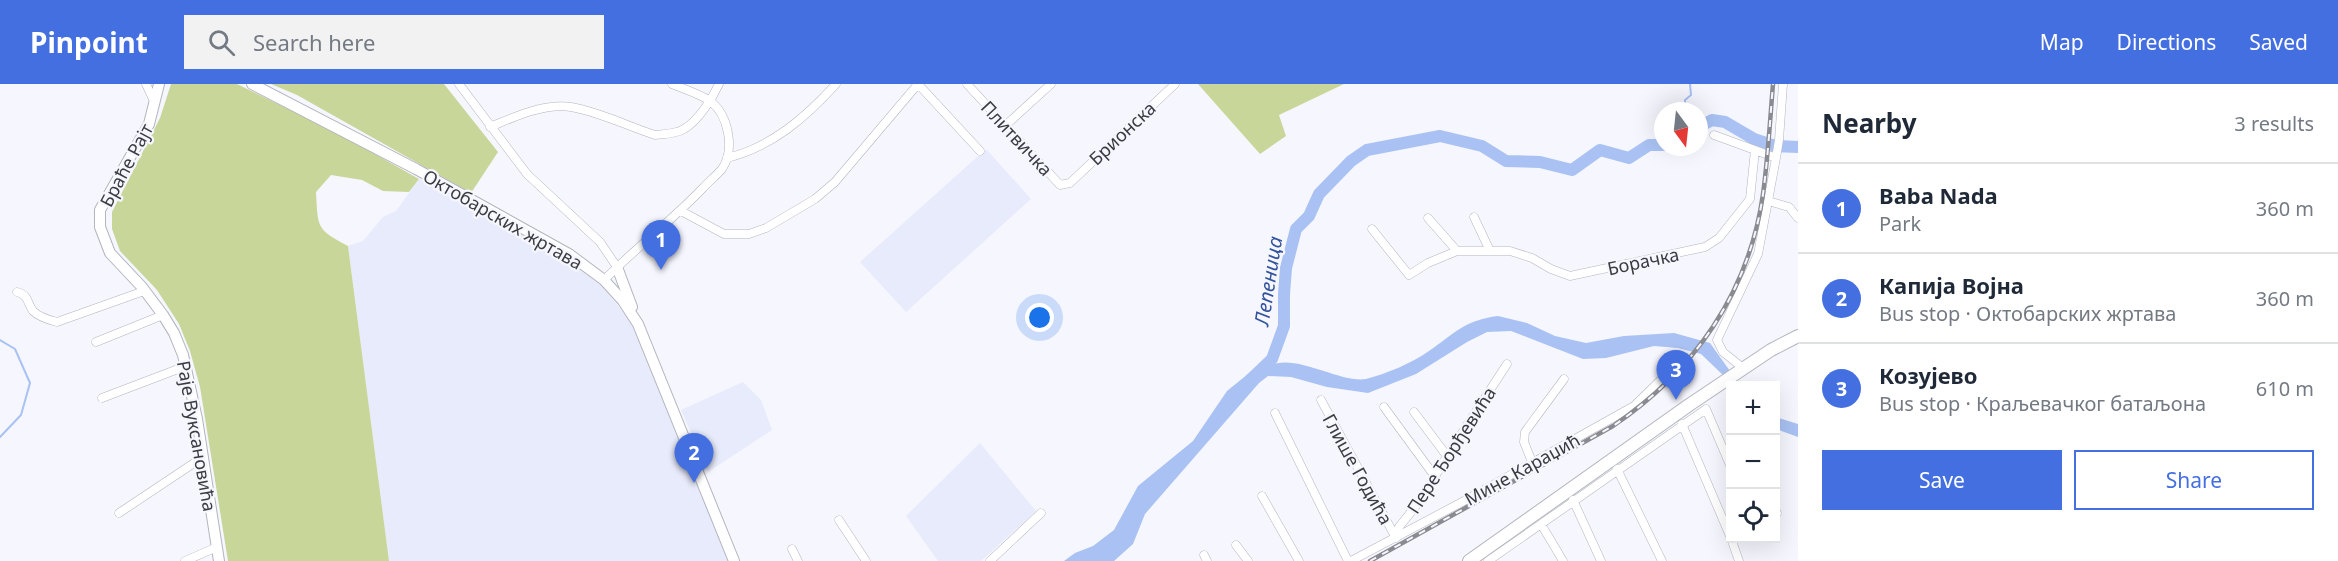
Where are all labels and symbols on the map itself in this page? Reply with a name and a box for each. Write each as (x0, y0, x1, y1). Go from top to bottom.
street label: Плитвичка (976, 95, 1058, 181)
street label: Брионска (1083, 96, 1161, 170)
north arrow (1654, 102, 1708, 156)
street label: Браће Рајт (94, 119, 158, 211)
street label: Октобарских жртава (419, 164, 587, 274)
pin: 1 (642, 220, 680, 270)
water label: Лепеница (1247, 234, 1288, 329)
street label: Борачка (1605, 242, 1681, 280)
your location (1025, 303, 1054, 332)
pin: 3 (1656, 350, 1696, 400)
street label: Раје Вуксановића (172, 359, 222, 513)
street label: Пере Ђорђевића (1401, 382, 1501, 518)
street label: Глише Годића (1318, 409, 1398, 529)
street label: Мине Караџић (1460, 427, 1584, 511)
pin: 2 (674, 434, 714, 483)

